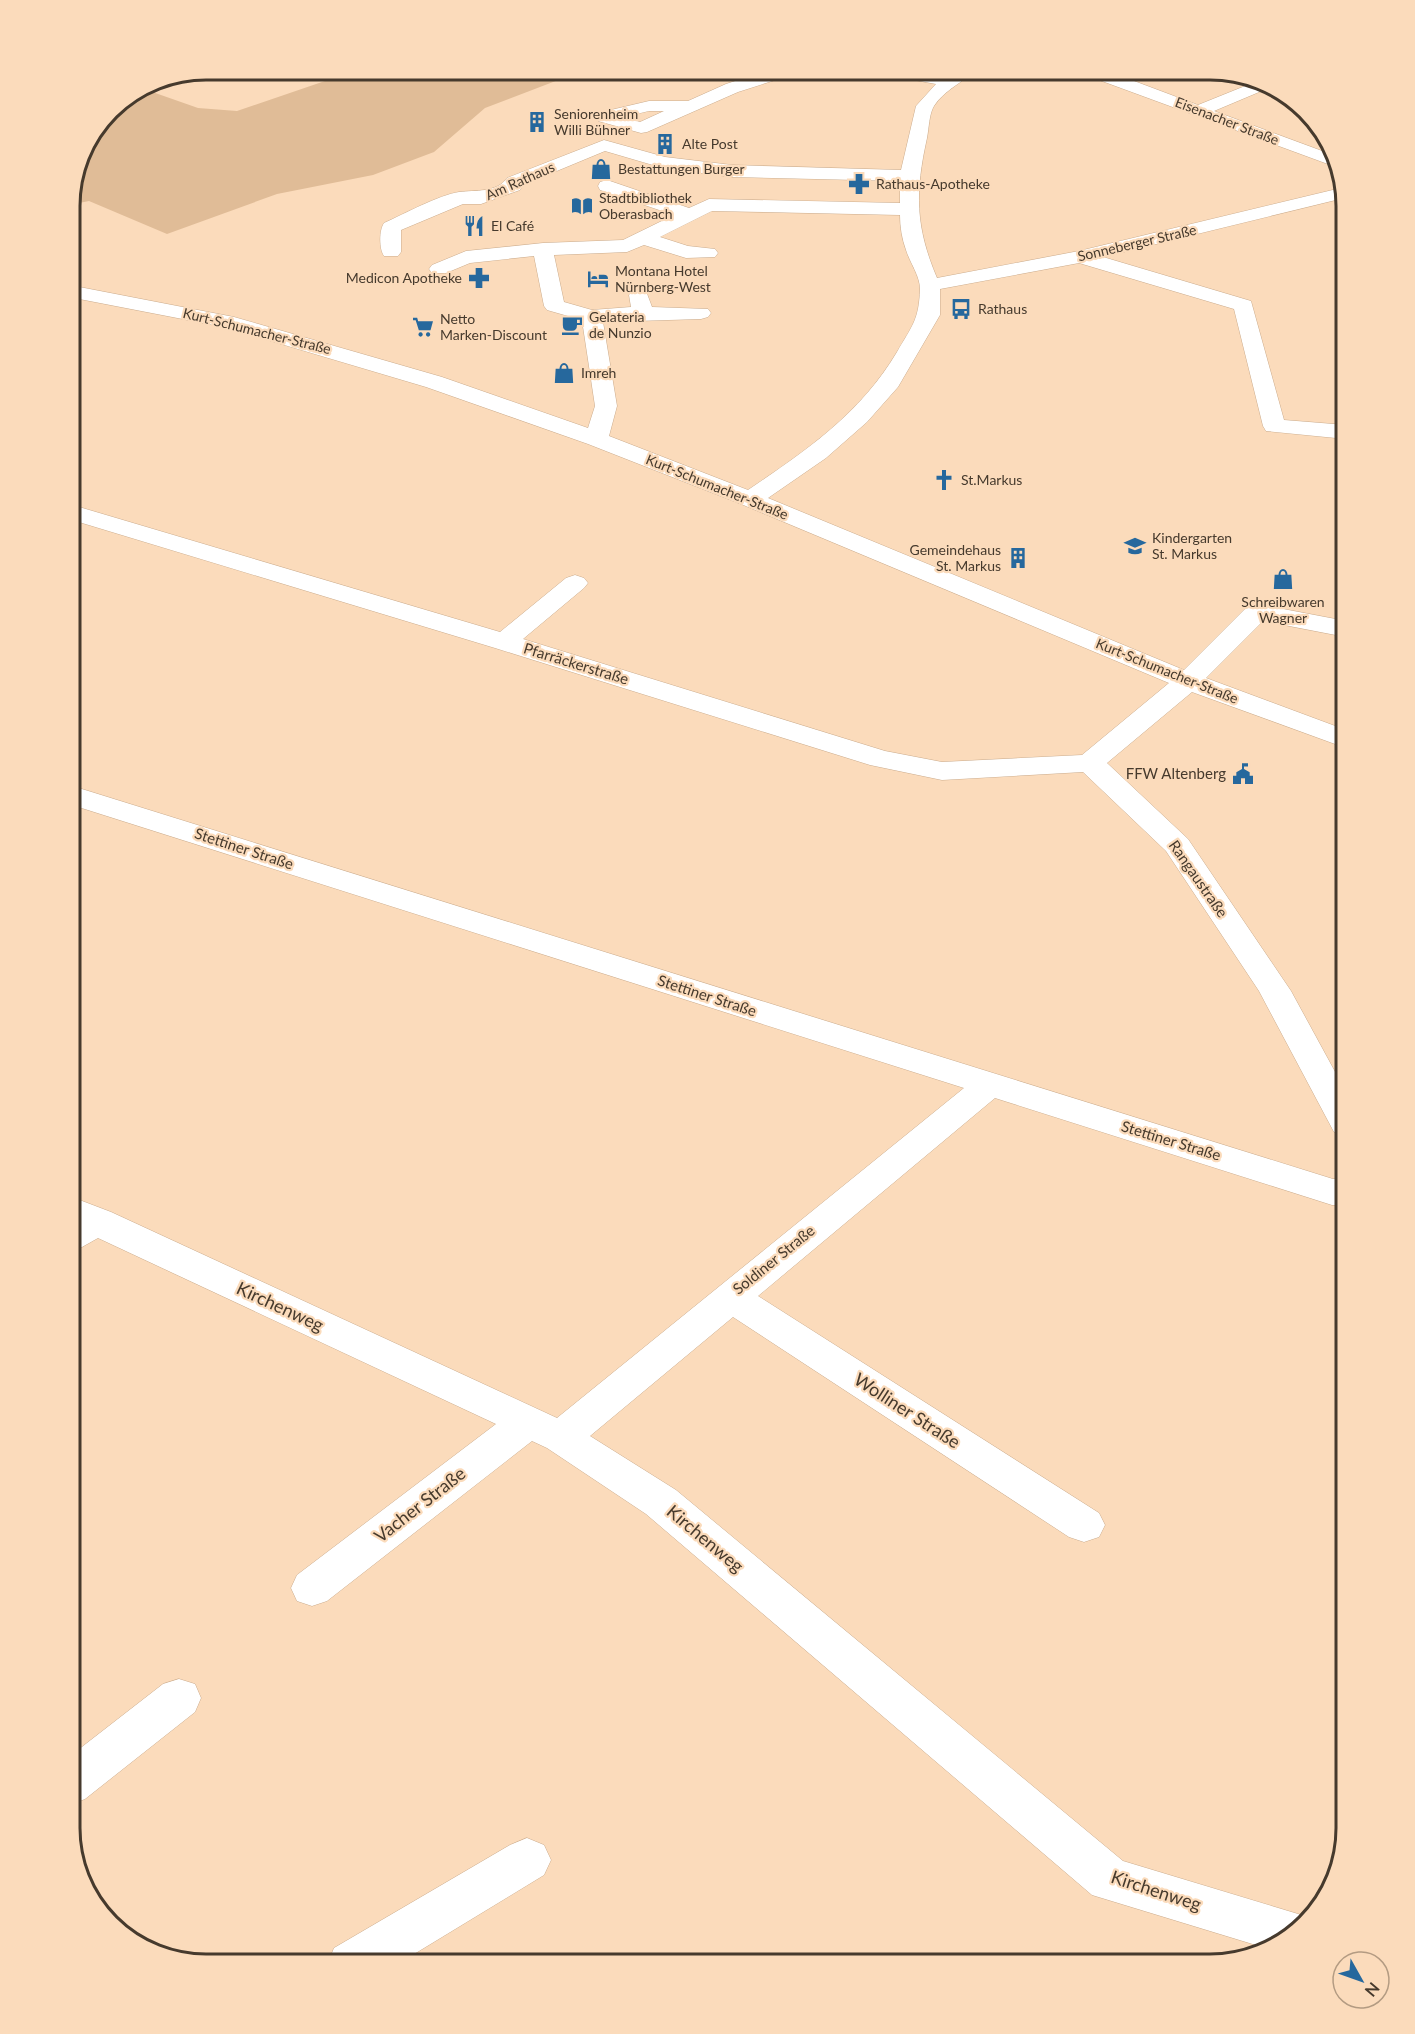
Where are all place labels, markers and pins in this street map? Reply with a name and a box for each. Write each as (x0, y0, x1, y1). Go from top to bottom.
place label: Seniorenheim Willi Bühner (554, 105, 638, 138)
building icon: Seniorenheim Willi Bühner (525, 110, 549, 134)
building icon: Alte Post (653, 132, 677, 156)
place label: Alte Post (682, 135, 738, 152)
shop icon: Bestattungen Burger (589, 157, 613, 181)
place label: Bestattungen Burger (618, 160, 745, 177)
pharmacy icon: Rathaus-Apotheke (847, 172, 871, 196)
place label: Rathaus-Apotheke (876, 175, 990, 192)
place label: Stadtbibliothek Oberasbach (599, 189, 693, 222)
library icon: Stadtbibliothek Oberasbach (570, 194, 594, 218)
restaurant icon: El Café (462, 214, 486, 238)
place label: El Café (491, 217, 534, 234)
place label: Montana Hotel Nürnberg-West (615, 262, 711, 295)
pharmacy icon: Medicon Apotheke (467, 266, 491, 290)
hotel icon: Montana Hotel Nürnberg-West (586, 267, 610, 291)
place label: Medicon Apotheke (346, 269, 462, 286)
bus stop icon: Rathaus (949, 297, 973, 321)
place label: Rathaus (978, 300, 1027, 317)
place label: Gelateria de Nunzio (589, 308, 652, 341)
place label: Netto Marken-Discount (440, 310, 547, 343)
cafe icon: Gelateria de Nunzio (560, 313, 584, 337)
supermarket icon: Netto Marken-Discount (411, 315, 435, 339)
shop icon: Imreh (552, 361, 576, 385)
place label: Imreh (581, 364, 616, 381)
church icon: St.Markus (932, 468, 956, 492)
place label: St.Markus (961, 471, 1022, 488)
place label: Kindergarten St. Markus (1152, 529, 1232, 562)
school or university icon: Kindergarten St. Markus (1123, 534, 1147, 558)
place label: Gemeindehaus St. Markus (910, 541, 1001, 574)
building icon: Gemeindehaus St. Markus (1006, 546, 1030, 570)
shop icon: Schreibwaren Wagner (1271, 567, 1295, 591)
place label: Schreibwaren Wagner (1241, 593, 1325, 626)
public building icon: FFW Altenberg (1231, 762, 1255, 786)
place label: FFW Altenberg (1126, 764, 1226, 782)

